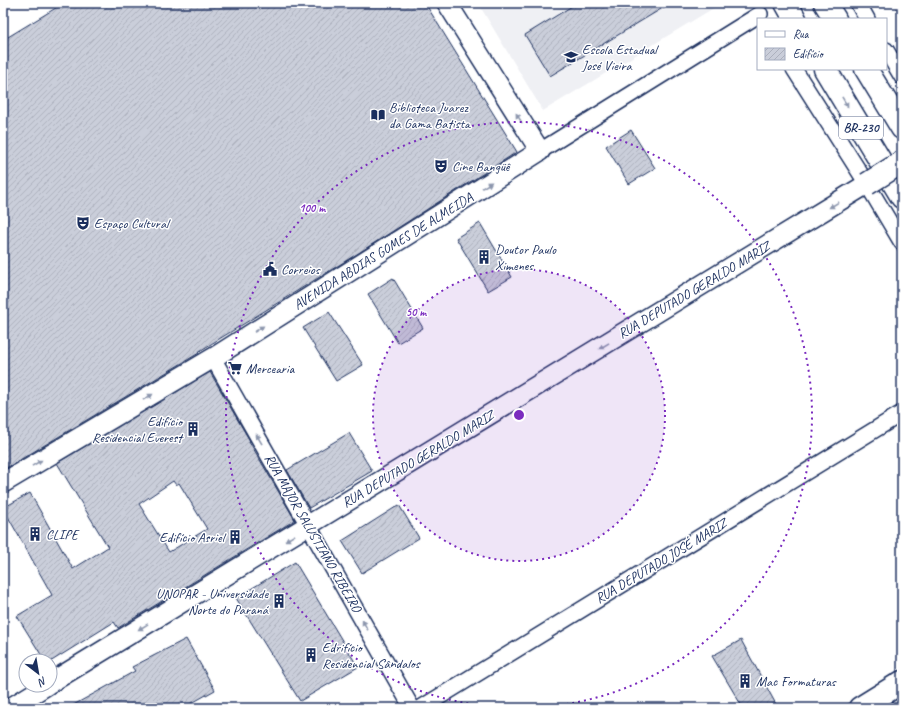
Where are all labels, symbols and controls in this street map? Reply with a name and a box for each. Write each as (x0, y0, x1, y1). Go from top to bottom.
legend (757, 18, 887, 70)
text: Rua (793, 26, 810, 42)
place label: Escola Estadual José Vieira (581, 41, 659, 74)
text: Edifício (793, 46, 825, 62)
school or university icon: Escola Estadual José Vieira (563, 49, 579, 65)
one-way arrow (842, 96, 849, 108)
place label: Biblioteca Juarez da Gama Batista (389, 99, 471, 132)
library icon: Biblioteca Juarez da Gama Batista (370, 107, 386, 123)
one-way arrow (516, 112, 523, 124)
road number: BR-230 (839, 117, 883, 139)
theatre icon: Cine Bangüê (433, 158, 449, 174)
place label: Cine Bangüê (452, 158, 511, 175)
one-way arrow (481, 181, 493, 188)
street label: AVENIDA ABDIAS GOMES DE ALMEIDA (290, 188, 477, 313)
text: 100 m (299, 200, 326, 216)
one-way arrow (828, 201, 840, 208)
theatre icon: Espaço Cultural (75, 215, 91, 231)
place label: Espaço Cultural (94, 215, 171, 232)
street label: RUA DEPUTADO GERALDO MARIZ (615, 236, 775, 342)
place label: Doutor Paulo Ximenes (495, 241, 557, 274)
building icon: Doutor Paulo Ximenes (476, 249, 492, 265)
public building icon: Correios (262, 261, 278, 277)
place label: Correios (281, 261, 321, 278)
text: 50 m (406, 304, 427, 320)
one-way arrow (254, 325, 264, 333)
one-way arrow (598, 342, 610, 349)
supermarket icon: Mercearia (227, 360, 243, 376)
place label: Mercearia (246, 360, 296, 377)
one-way arrow (142, 393, 154, 400)
street label: RUA DEPUTADO GERALDO MARIZ (339, 405, 499, 511)
centre of rings (512, 408, 526, 422)
place label: Edifício Residencial Everest (92, 413, 184, 446)
building icon: Edifício Residencial Everest (185, 421, 201, 437)
one-way arrow (256, 433, 263, 445)
street label: RUA MAJOR SALUSTIANO RIBEIRO (261, 451, 366, 617)
one-way arrow (31, 460, 42, 467)
street label: RUA DEPUTADO JOSÉ MARIZ (592, 514, 732, 607)
building icon: CLIPE (27, 526, 43, 542)
place label: CLIPE (46, 526, 80, 543)
place label: Edifício Asriel (159, 529, 227, 546)
building icon: Edifício Asriel (227, 529, 243, 545)
one-way arrow (284, 534, 296, 541)
place label: UNOPAR - Universidade Norte do Paraná (156, 585, 270, 618)
building icon: UNOPAR - Universidade Norte do Paraná (271, 593, 287, 609)
one-way arrow (362, 619, 369, 631)
one-way arrow (138, 623, 148, 631)
place label: Edrifício Residencial Sândalos (322, 639, 421, 672)
building icon: Edrifício Residencial Sândalos (303, 647, 319, 663)
north arrow (18, 653, 58, 693)
building icon: Mac Formaturas (737, 673, 753, 689)
place label: Mac Formaturas (756, 673, 837, 690)
text: N (35, 674, 50, 690)

